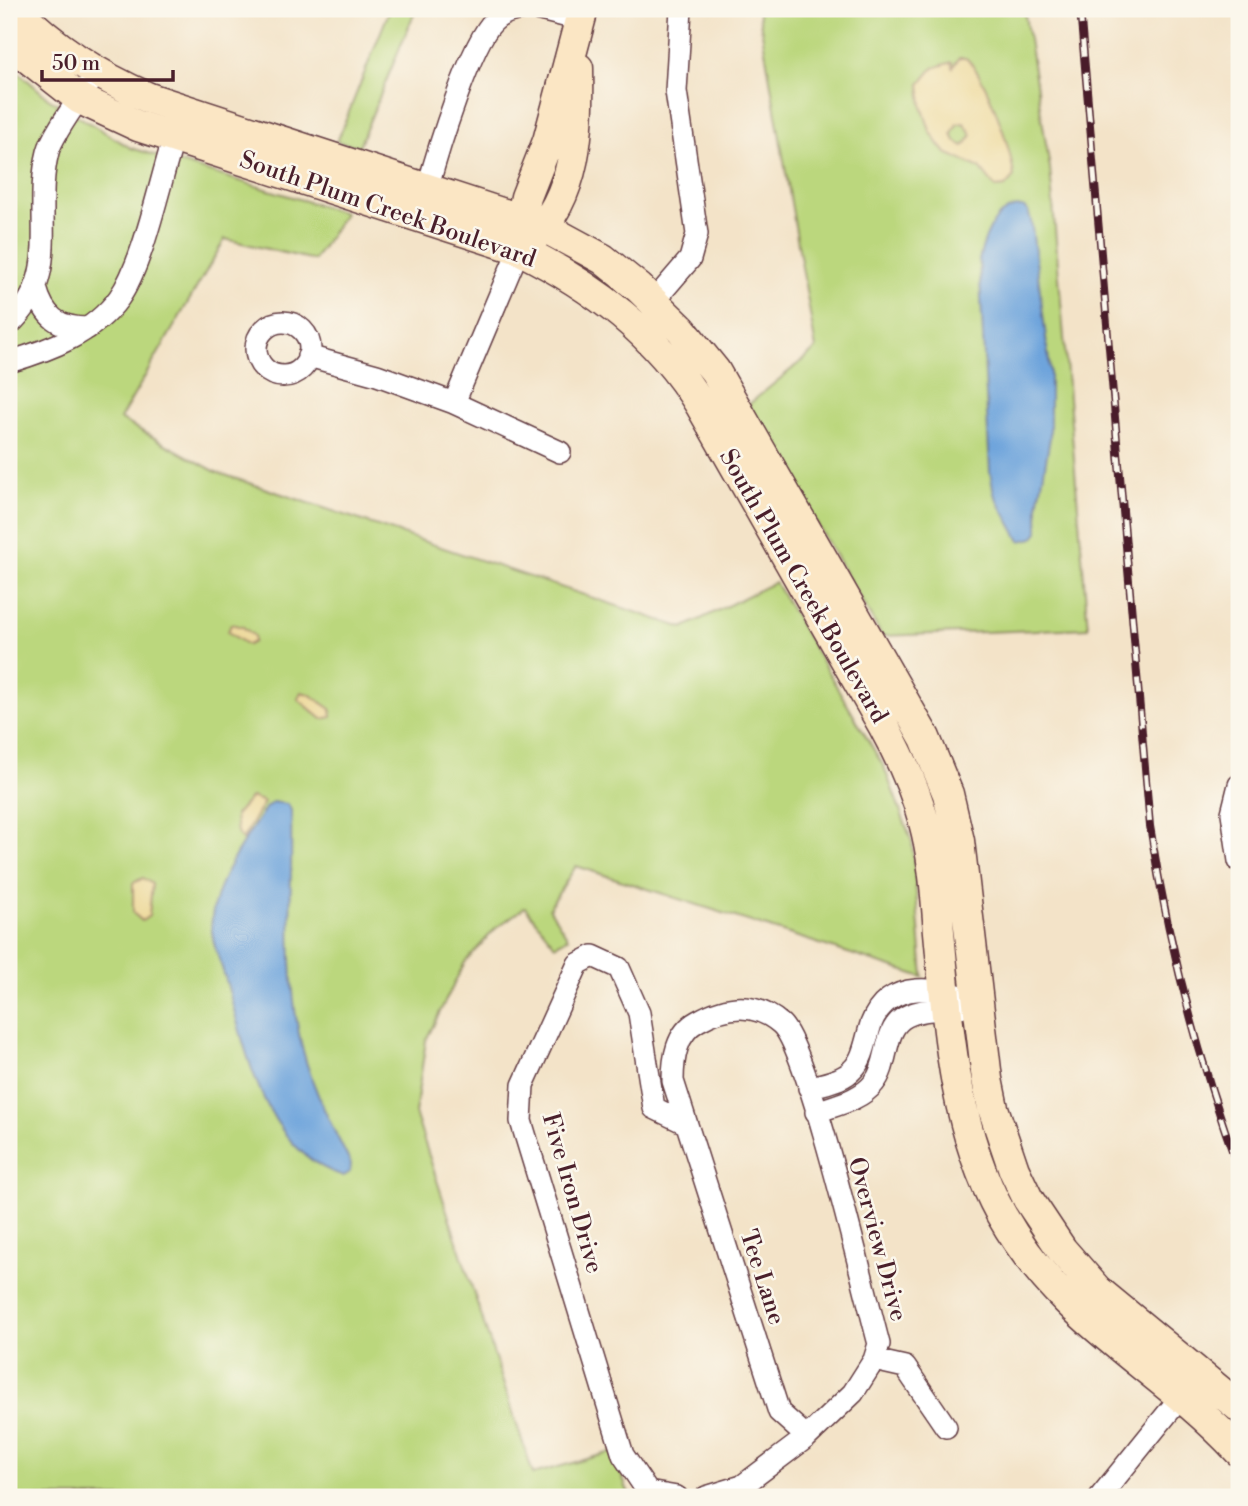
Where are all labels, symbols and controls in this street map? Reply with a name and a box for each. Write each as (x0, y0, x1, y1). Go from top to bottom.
scale bar (42, 38, 173, 82)
text: 50 m (52, 51, 100, 77)
street label: South Plum Creek Boulevard (236, 145, 540, 275)
street label: South Plum Creek Boulevard (712, 444, 894, 729)
street label: Five Iron Drive (535, 1110, 609, 1277)
street label: Overview Drive (841, 1154, 913, 1324)
street label: Tee Lane (733, 1226, 792, 1329)

